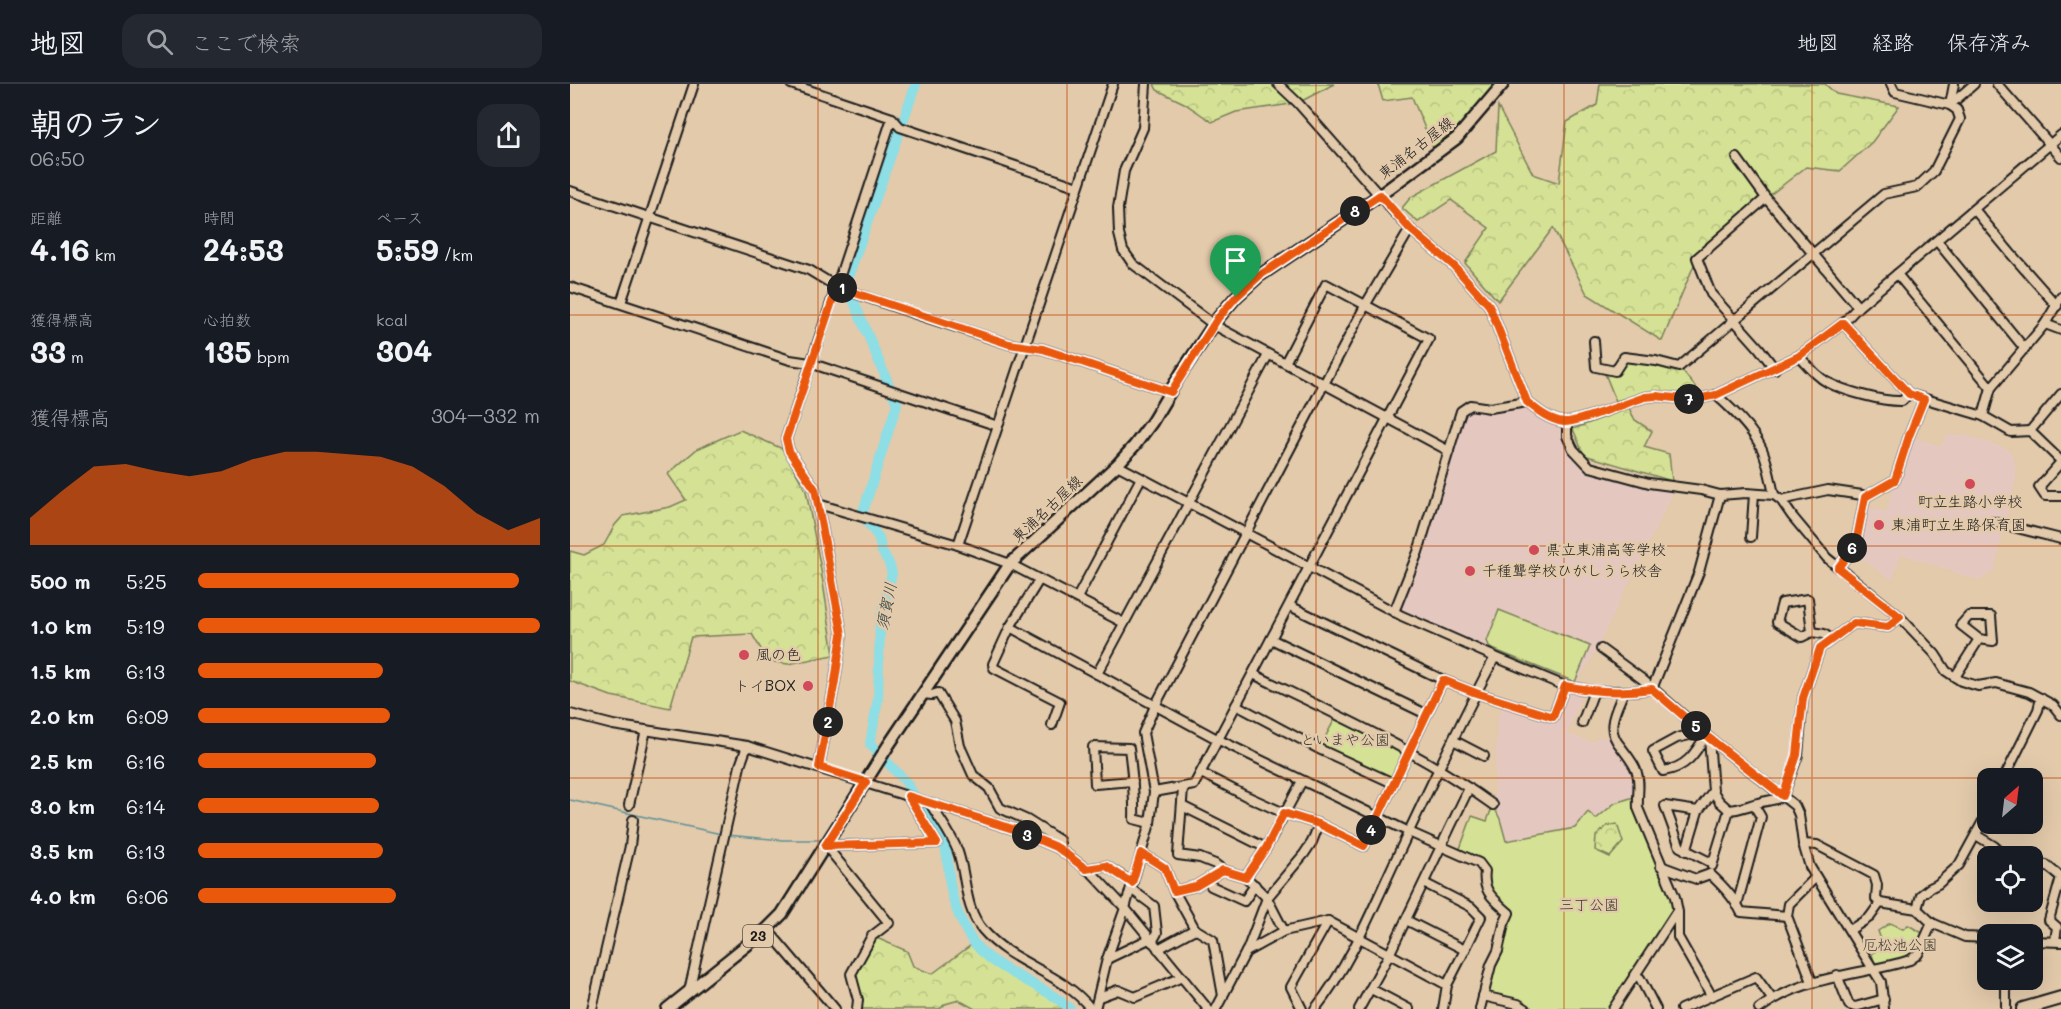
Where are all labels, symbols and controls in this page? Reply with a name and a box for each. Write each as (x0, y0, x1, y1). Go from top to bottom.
search box (122, 14, 542, 68)
text: 地図 (30, 24, 86, 60)
icon: search (143, 25, 176, 58)
text: ここで検索 (191, 28, 301, 57)
text: 地図 (1797, 28, 1839, 55)
text: 経路 (1872, 28, 1914, 55)
text: 保存済み (1947, 28, 2031, 55)
text: 朝のラン (30, 101, 162, 144)
button: share (477, 104, 540, 167)
street label: 東浦名古屋線 (1374, 112, 1457, 183)
text: 06:50 (30, 145, 85, 171)
pin: 8 (1340, 196, 1370, 226)
text: 8 (1350, 200, 1360, 221)
text: 距離 (30, 207, 62, 228)
text: 時間 (203, 207, 235, 228)
text: ペース (376, 207, 423, 228)
text: 4.16 (30, 229, 90, 269)
text: 24:53 (203, 229, 284, 269)
text: 5:59 (376, 229, 439, 269)
pin (1210, 235, 1261, 297)
text: km (90, 244, 116, 265)
text: /km (439, 244, 473, 265)
icon: arrive (1219, 244, 1252, 277)
pin: 1 (827, 273, 857, 303)
text: 1 (838, 277, 846, 298)
text: 獲得標高 (30, 309, 94, 330)
text: 心拍数 (203, 309, 251, 330)
text: kcal (376, 309, 408, 330)
text: 304 (376, 330, 432, 370)
text: 33 (30, 331, 66, 371)
text: 135 (203, 331, 252, 371)
text: m (66, 346, 84, 367)
text: bpm (252, 346, 290, 367)
pin: 7 (1674, 384, 1704, 414)
text: 7 (1685, 388, 1693, 409)
text: 304–332 m (431, 402, 540, 428)
text: 獲得標高 (30, 404, 110, 430)
street label: 東浦名古屋線 (1007, 470, 1086, 546)
marker: 町立生路小学校 (1963, 477, 1977, 491)
place label: 町立生路小学校 (1917, 491, 2023, 511)
place label: 東浦町立生路保育園 (1891, 514, 2026, 534)
marker: 東浦町立生路保育園 (1872, 518, 1886, 532)
pin: 6 (1837, 533, 1867, 563)
text: 6 (1847, 537, 1857, 558)
place label: 県立東浦高等学校 (1546, 539, 1666, 559)
marker: 県立東浦高等学校 (1527, 543, 1541, 557)
place label: 千種聾学校ひがしうら校舎 (1482, 560, 1662, 580)
marker: 千種聾学校ひがしうら校舎 (1463, 564, 1477, 578)
text: 500 m (30, 568, 90, 594)
text: 5:25 (126, 568, 167, 594)
water label: 須賀川 (871, 580, 900, 631)
text: 1.0 km (30, 613, 92, 639)
text: 5:19 (126, 613, 165, 639)
place label: 風の色 (756, 644, 801, 664)
marker: 風の色 (737, 648, 751, 662)
text: 1.5 km (30, 658, 91, 684)
text: 6:13 (126, 658, 165, 684)
place label: トイBOX (735, 675, 796, 695)
marker: トイBOX (801, 679, 815, 693)
text: 2.0 km (30, 703, 94, 729)
text: 6:09 (126, 703, 168, 729)
pin: 2 (813, 707, 843, 737)
text: 2 (824, 711, 832, 732)
pin: 5 (1681, 711, 1711, 741)
text: 5 (1691, 715, 1701, 736)
park label: といまや公園 (1300, 729, 1390, 749)
text: 2.5 km (30, 748, 93, 774)
text: 6:16 (126, 748, 165, 774)
north arrow (1977, 768, 2043, 834)
map controls (1977, 768, 2043, 990)
text: 3.0 km (30, 793, 95, 819)
text: 6:14 (126, 793, 165, 819)
pin: 4 (1356, 815, 1386, 845)
text: 4 (1366, 819, 1376, 840)
pin: 3 (1012, 820, 1042, 850)
text: 3 (1022, 824, 1032, 845)
text: 3.5 km (30, 838, 94, 864)
text: 6:13 (126, 838, 165, 864)
button: locate (1977, 846, 2043, 912)
text: 4.0 km (30, 883, 96, 909)
text: 6:06 (126, 883, 169, 909)
park label: 三丁公園 (1559, 894, 1619, 914)
button: layers (1977, 924, 2043, 990)
road number: 23 (743, 925, 773, 947)
park label: 厄松池公園 (1862, 934, 1938, 954)

